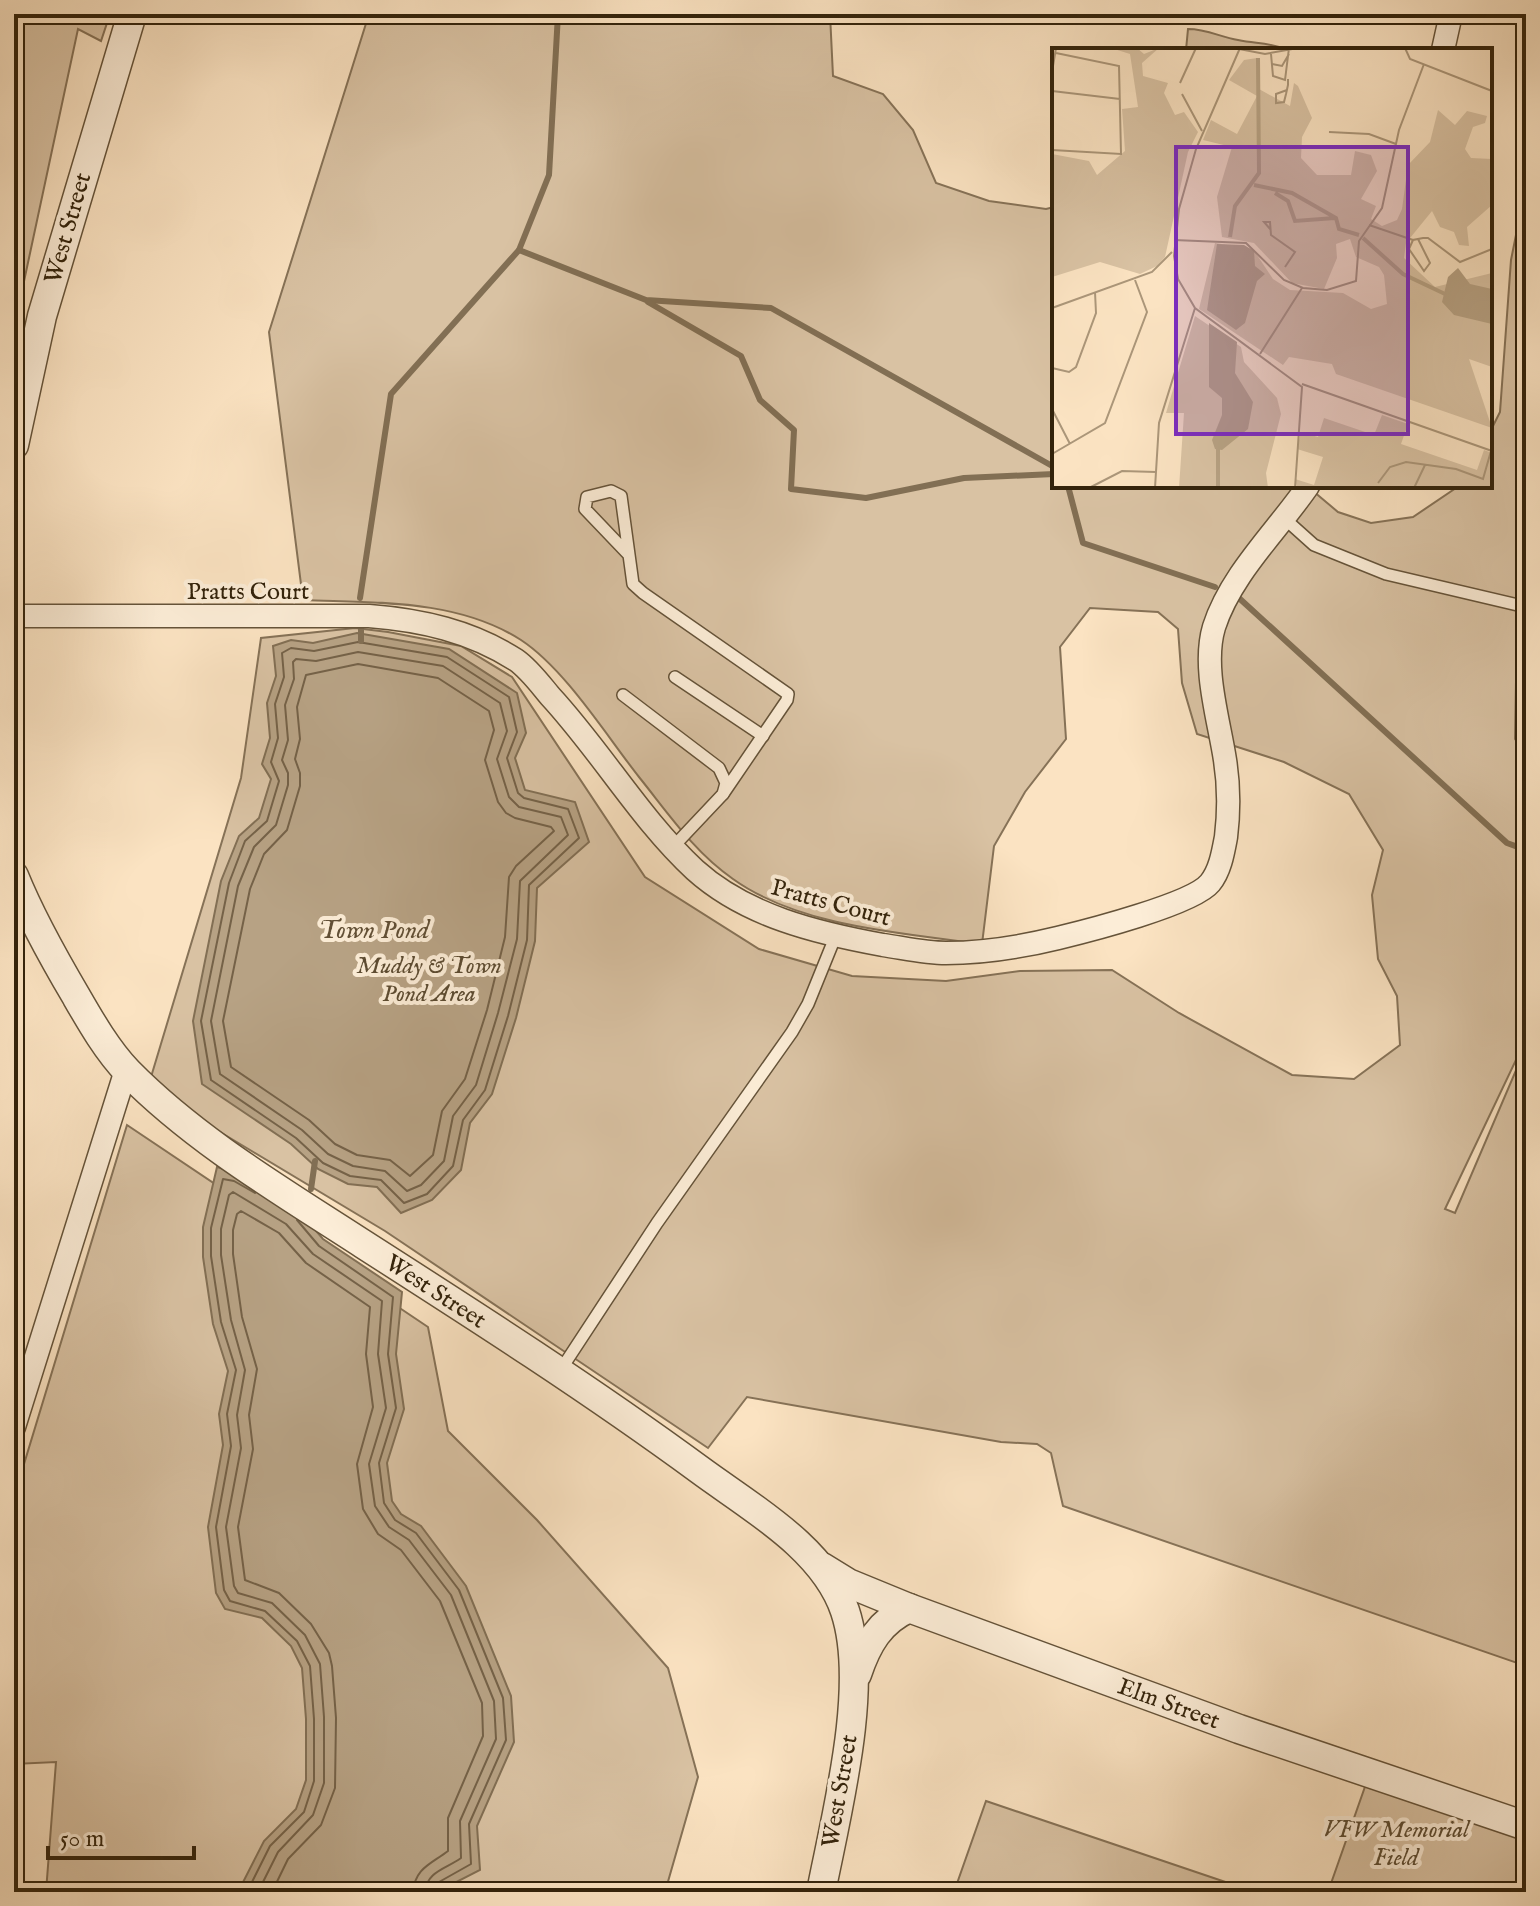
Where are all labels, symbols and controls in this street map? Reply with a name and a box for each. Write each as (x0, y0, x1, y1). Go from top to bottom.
inset map (1052, 48, 1492, 488)
street label: West Street (38, 169, 99, 288)
street label: Pratts Court (187, 577, 309, 608)
street label: Pratts Court (767, 873, 894, 934)
water label: Town Pond (319, 914, 431, 947)
park label: Muddy & Town Pond Area (356, 951, 502, 1010)
street label: West Street (379, 1248, 492, 1336)
street label: Elm Street (1113, 1672, 1224, 1737)
street label: West Street (815, 1732, 866, 1850)
scale bar (48, 1810, 194, 1860)
park label: VFW Memorial Field (1323, 1815, 1471, 1874)
text: 50 m (60, 1824, 104, 1855)

